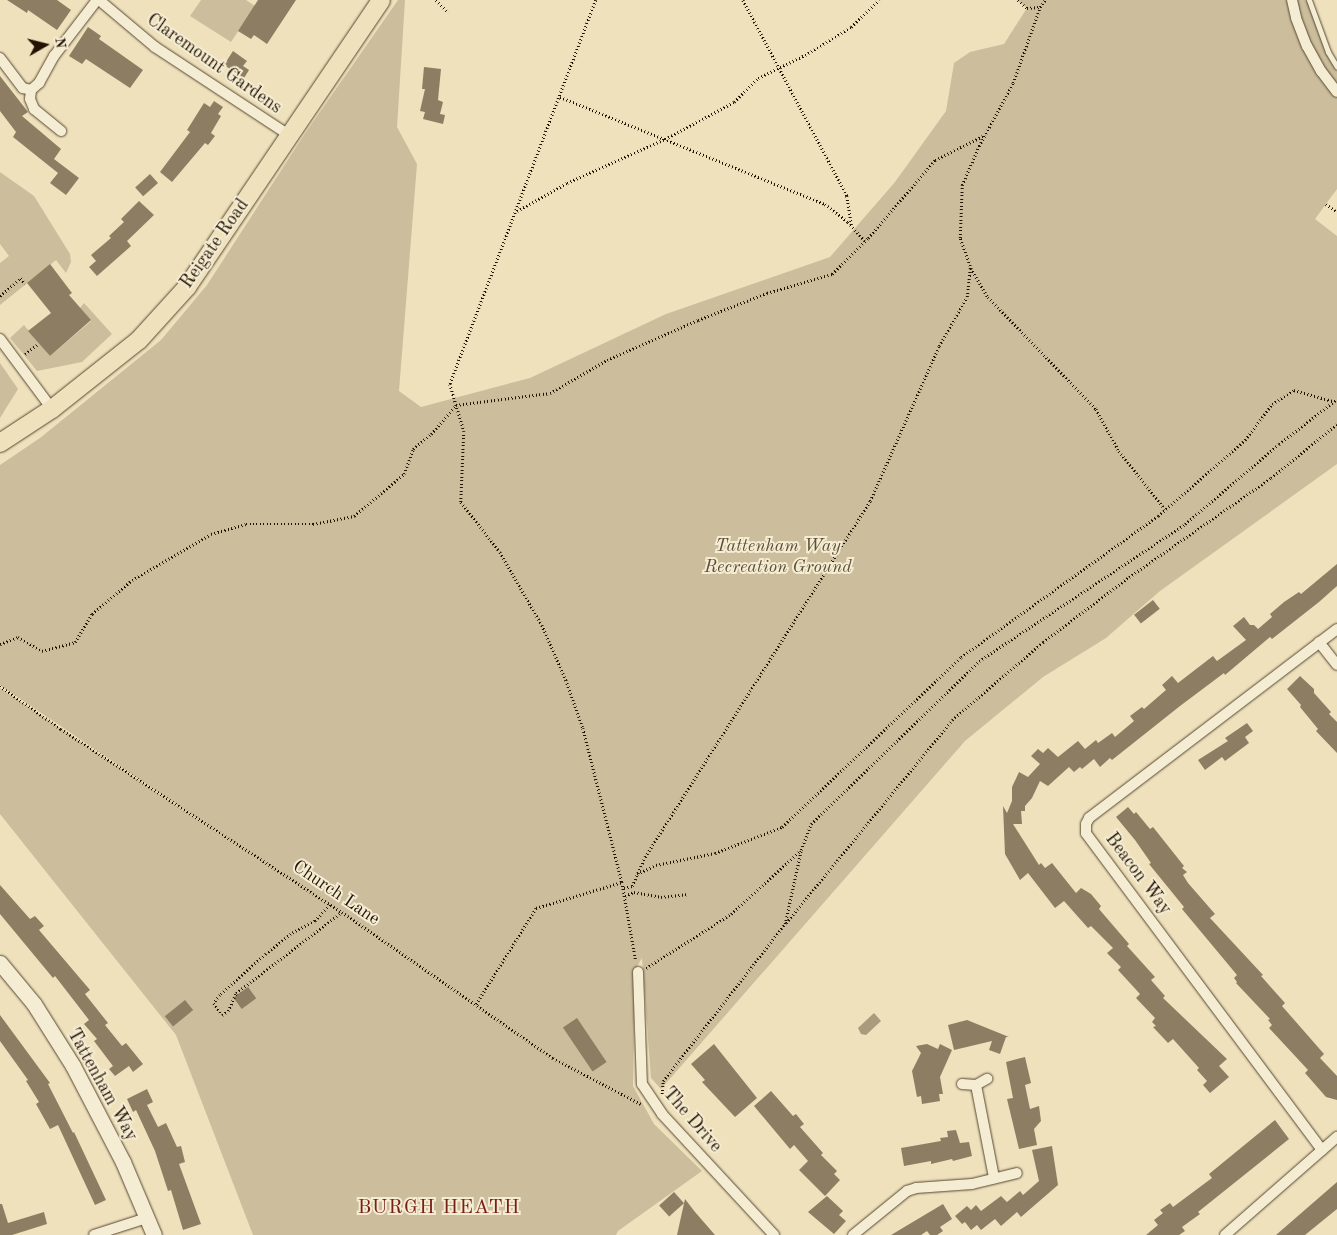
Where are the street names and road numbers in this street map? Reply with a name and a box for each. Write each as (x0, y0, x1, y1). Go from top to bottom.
street label: Claremount Gardens (142, 9, 286, 119)
street label: Reigate Road (176, 195, 254, 293)
street label: Beacon Way (1100, 829, 1176, 919)
street label: Church Lane (288, 856, 384, 930)
street label: Tattenham Way (62, 1025, 142, 1145)
street label: The Drive (658, 1083, 726, 1157)

